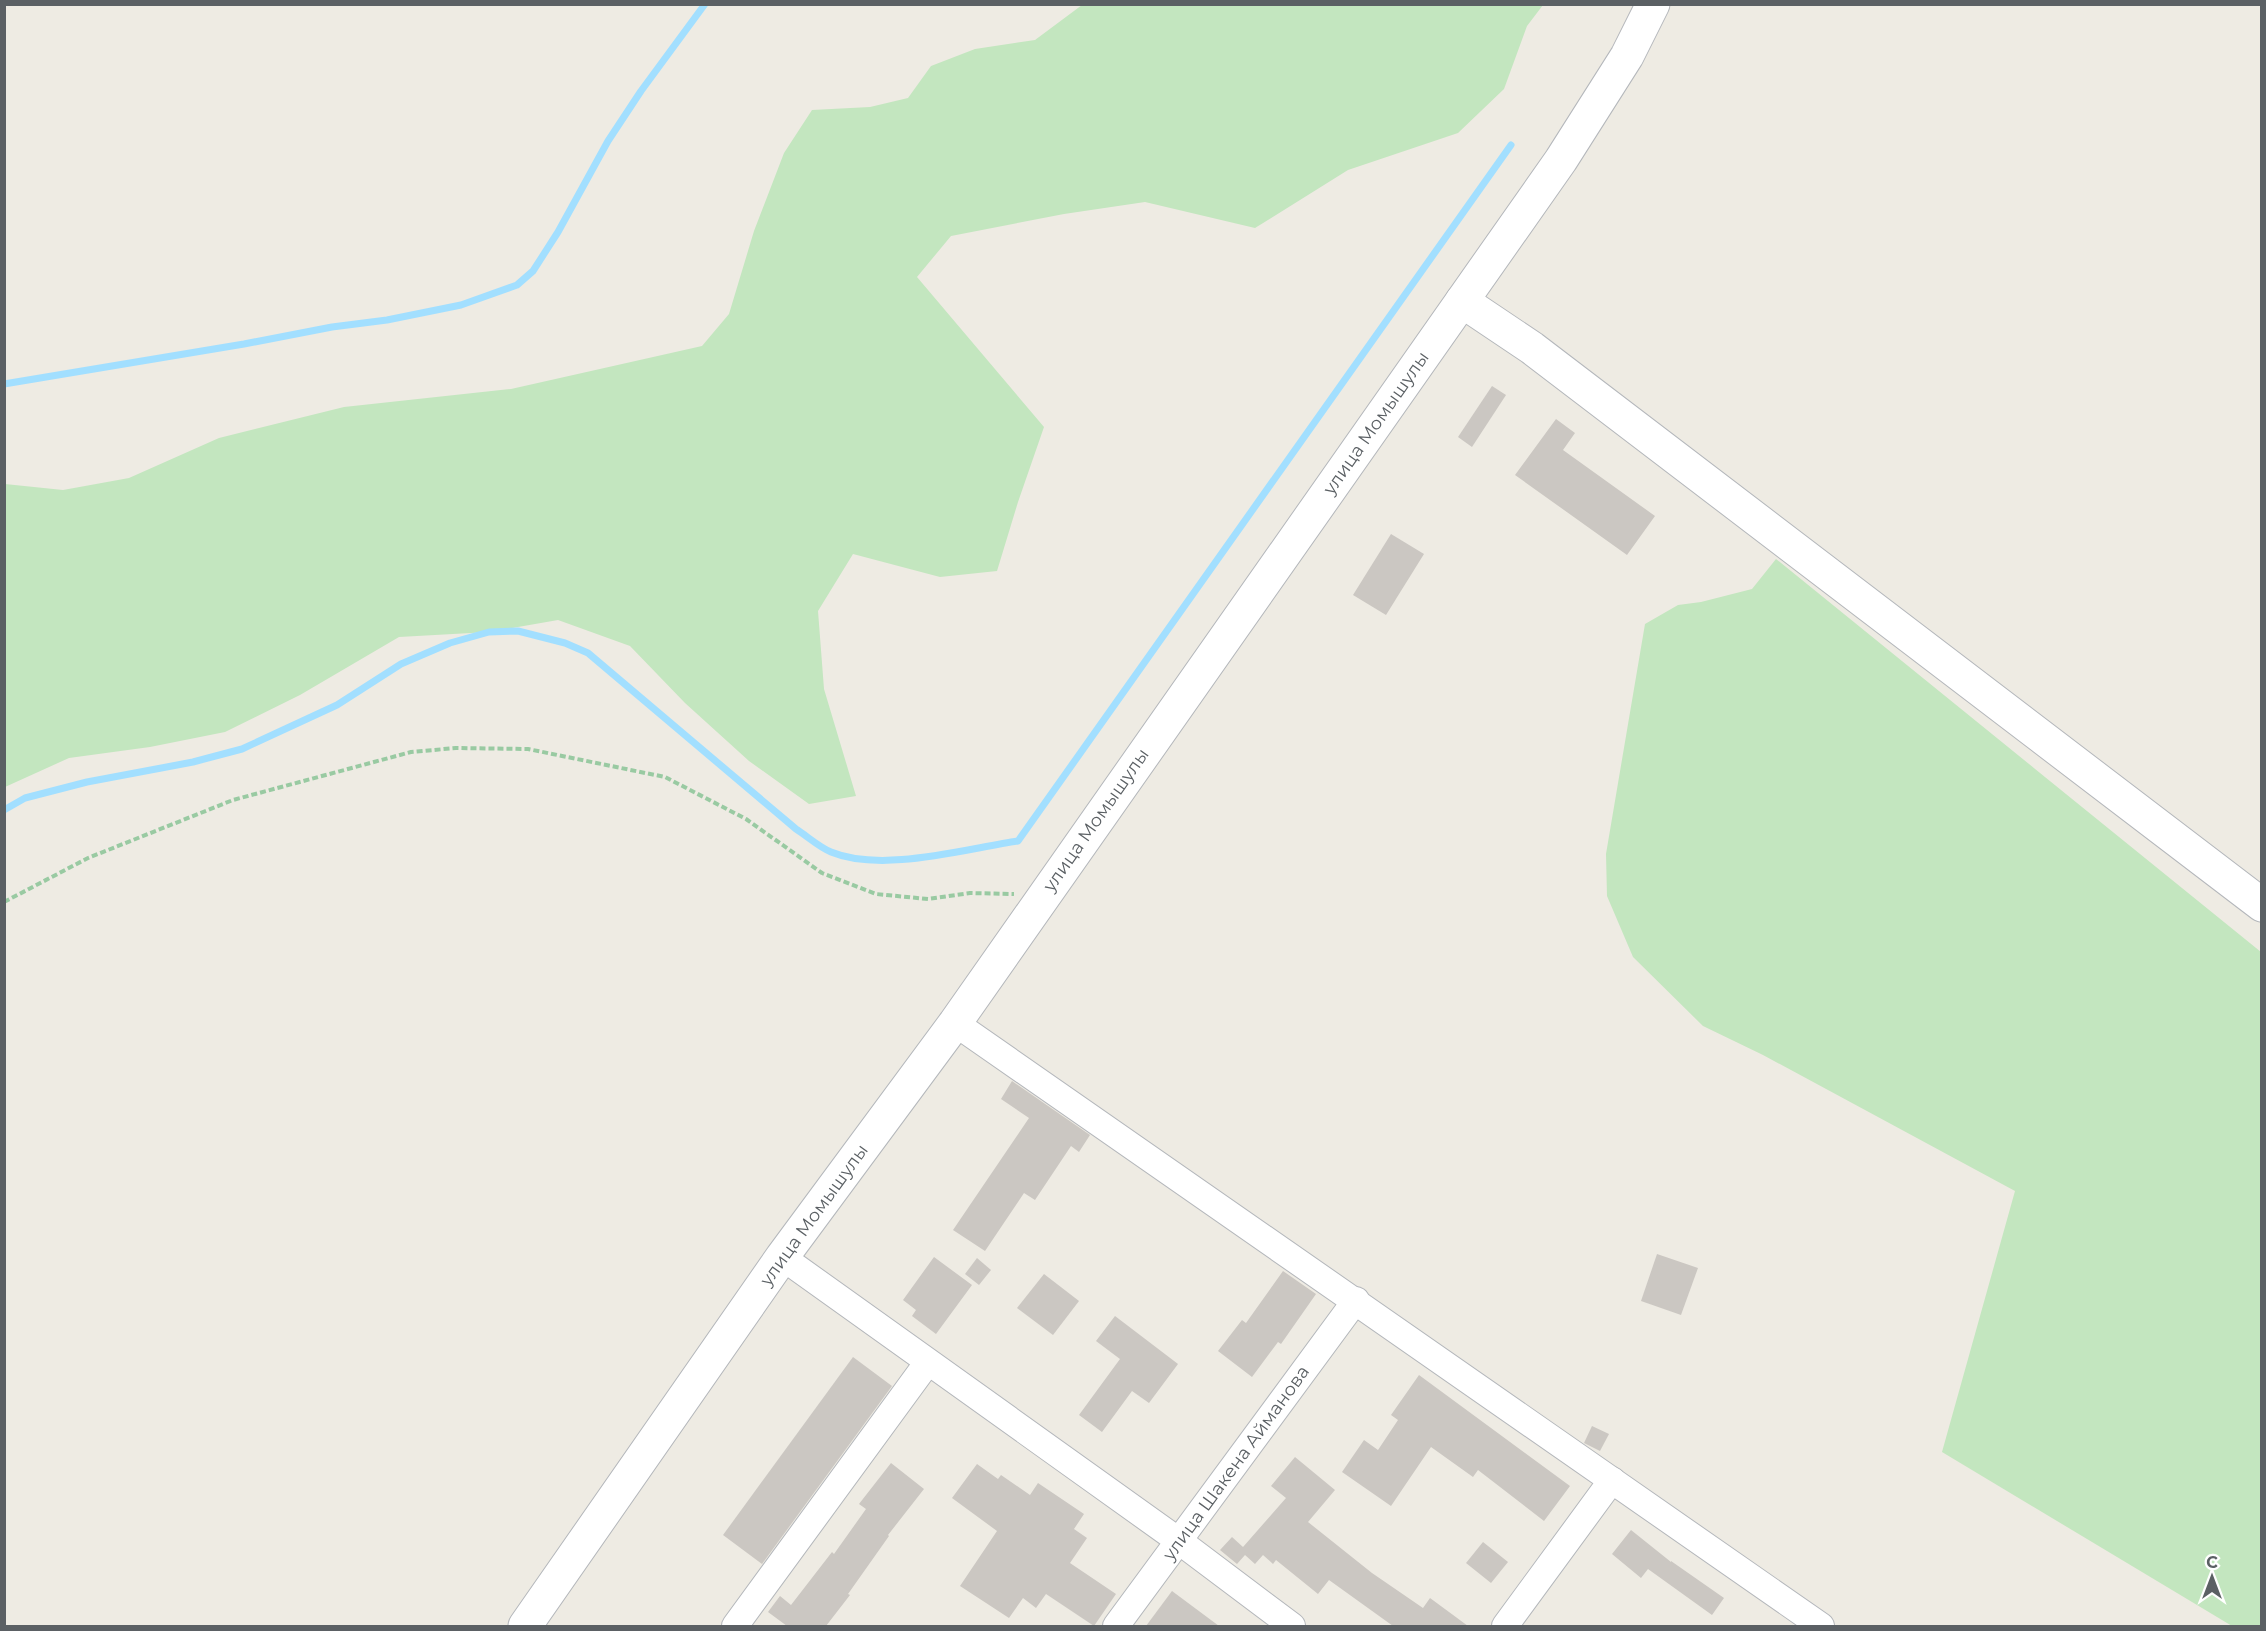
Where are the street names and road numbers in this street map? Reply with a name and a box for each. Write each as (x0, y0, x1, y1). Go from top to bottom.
street label: улица Момышулы (1318, 347, 1434, 500)
street label: улица Момышулы (1038, 744, 1154, 897)
street label: улица Момышулы (755, 1140, 873, 1291)
street label: улица Шакена Айманова (1157, 1361, 1314, 1565)

